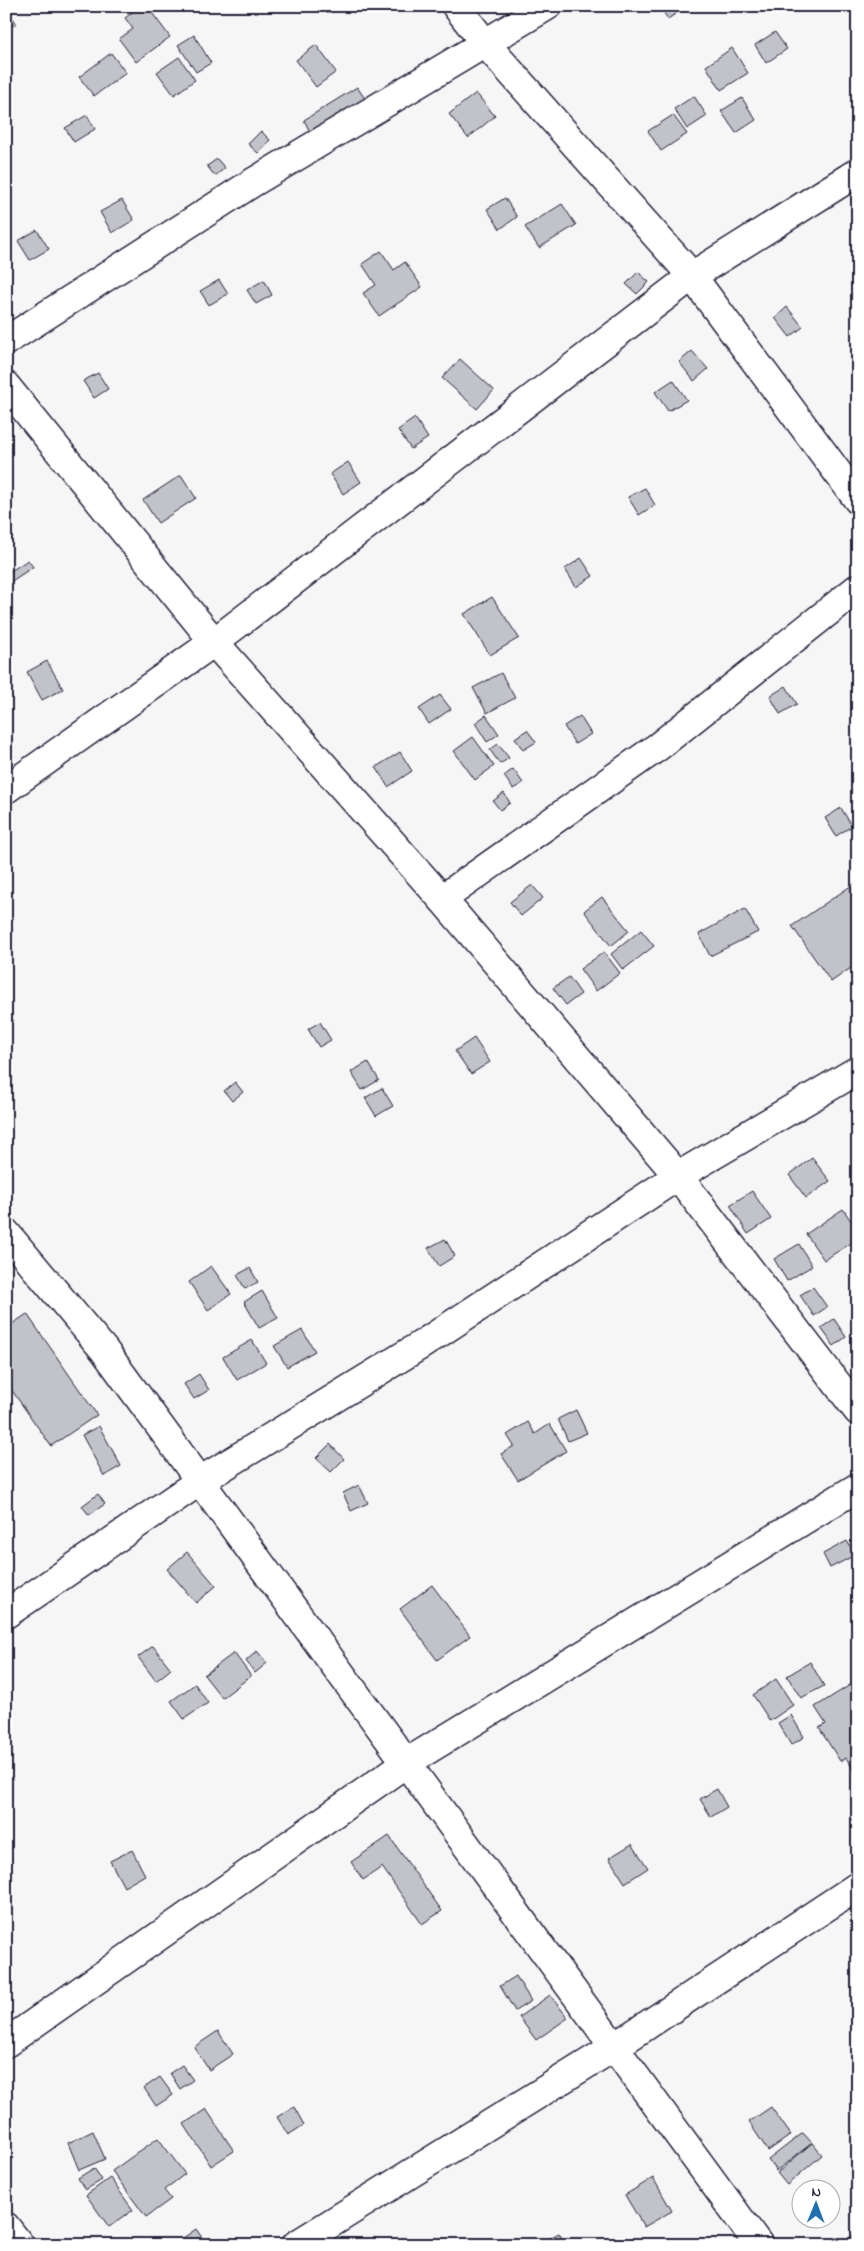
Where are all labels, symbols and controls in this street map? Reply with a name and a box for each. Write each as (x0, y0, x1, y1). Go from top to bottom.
north arrow (792, 2178, 842, 2228)
text: N (811, 2182, 821, 2203)

